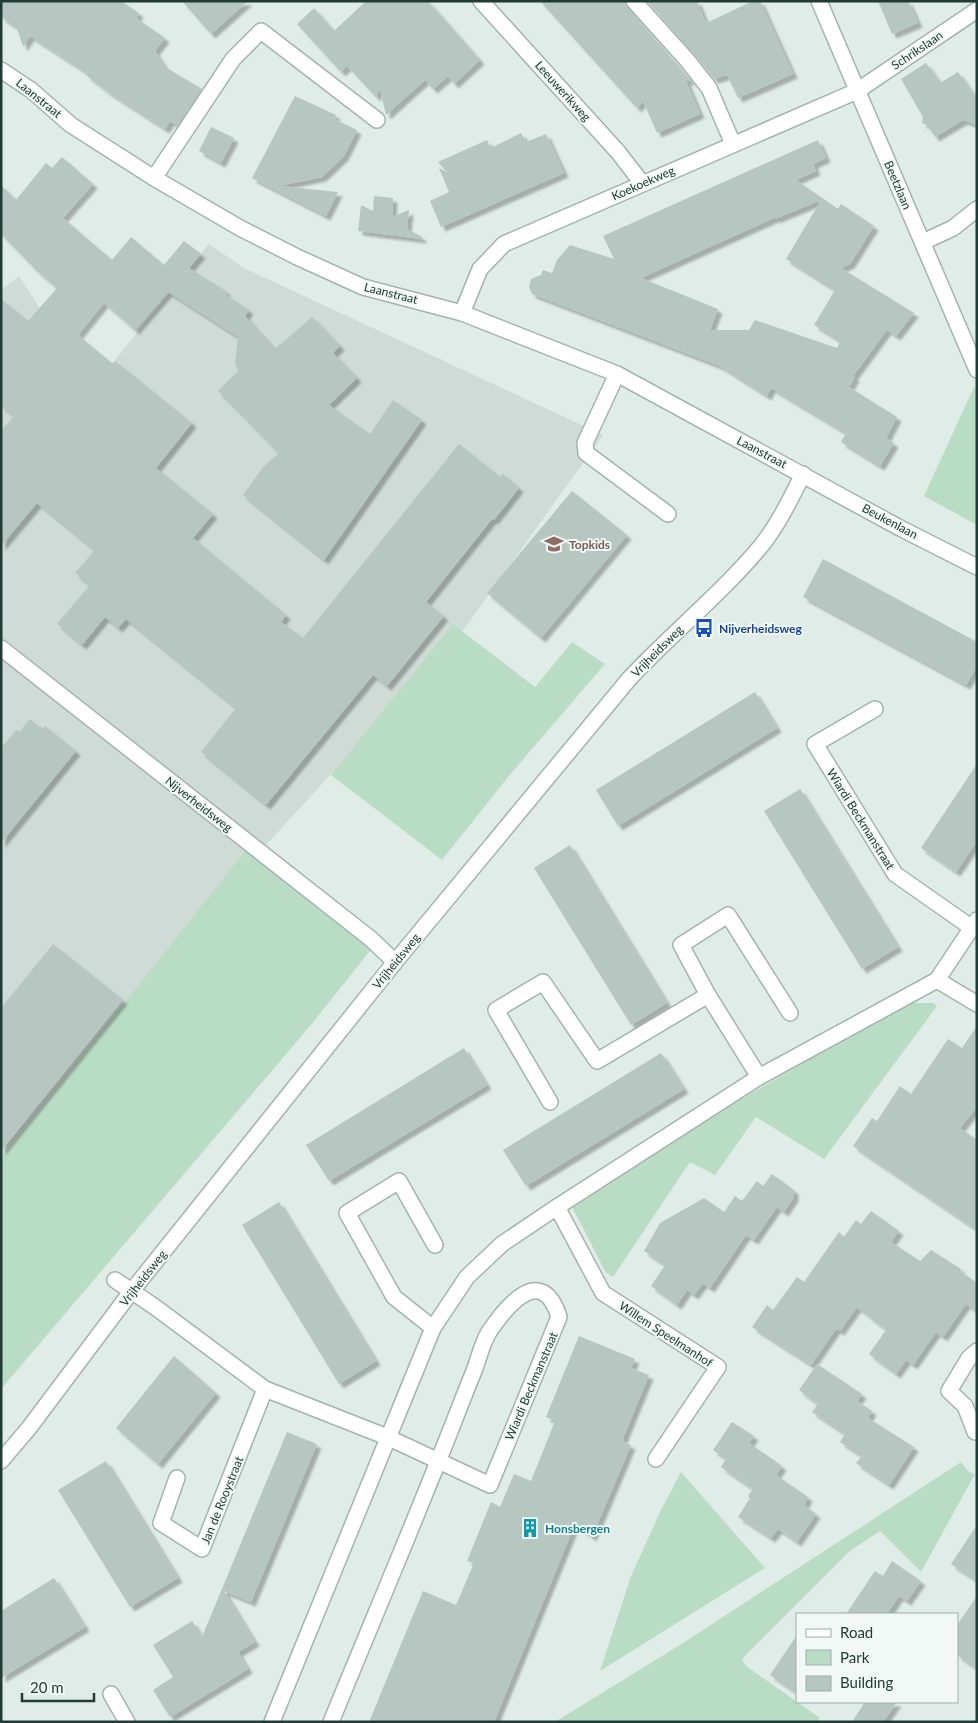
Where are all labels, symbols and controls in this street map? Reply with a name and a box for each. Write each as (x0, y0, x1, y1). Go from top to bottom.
street label: Schrikslaan (888, 27, 946, 73)
street label: Leeuwerikweg (532, 58, 594, 124)
street label: Laanstraat (13, 75, 66, 121)
street label: Beetzlaan (881, 158, 915, 212)
street label: Koekoekweg (609, 162, 677, 204)
street label: Laanstraat (363, 279, 420, 307)
street label: Laanstraat (734, 433, 790, 472)
street label: Beukenlaan (860, 500, 920, 542)
school or university icon: Topkids (543, 533, 565, 555)
place label: Topkids (569, 537, 610, 552)
bus stop icon: Nijverheidsweg (693, 617, 715, 639)
place label: Nijverheidsweg (719, 621, 803, 636)
street label: Vrijheidsweg (628, 622, 686, 680)
street label: Wiardi Beckmanstraat (824, 766, 899, 873)
street label: Nijverheidsweg (162, 773, 236, 835)
street label: Vrijheidsweg (369, 930, 423, 992)
street label: Vrijheidsweg (116, 1247, 170, 1309)
street label: Willem Speelmanhof (616, 1298, 716, 1370)
street label: Wiardi Beckmanstraat (501, 1329, 561, 1442)
street label: Jan de Rooystraat (198, 1453, 247, 1546)
building icon: Honsbergen (519, 1517, 541, 1539)
place label: Honsbergen (545, 1521, 610, 1536)
legend (796, 1613, 958, 1703)
text: Road (840, 1623, 873, 1641)
text: Park (840, 1648, 870, 1666)
scale bar (22, 1670, 95, 1702)
text: Building (840, 1673, 893, 1691)
text: 20 m (30, 1678, 64, 1696)

